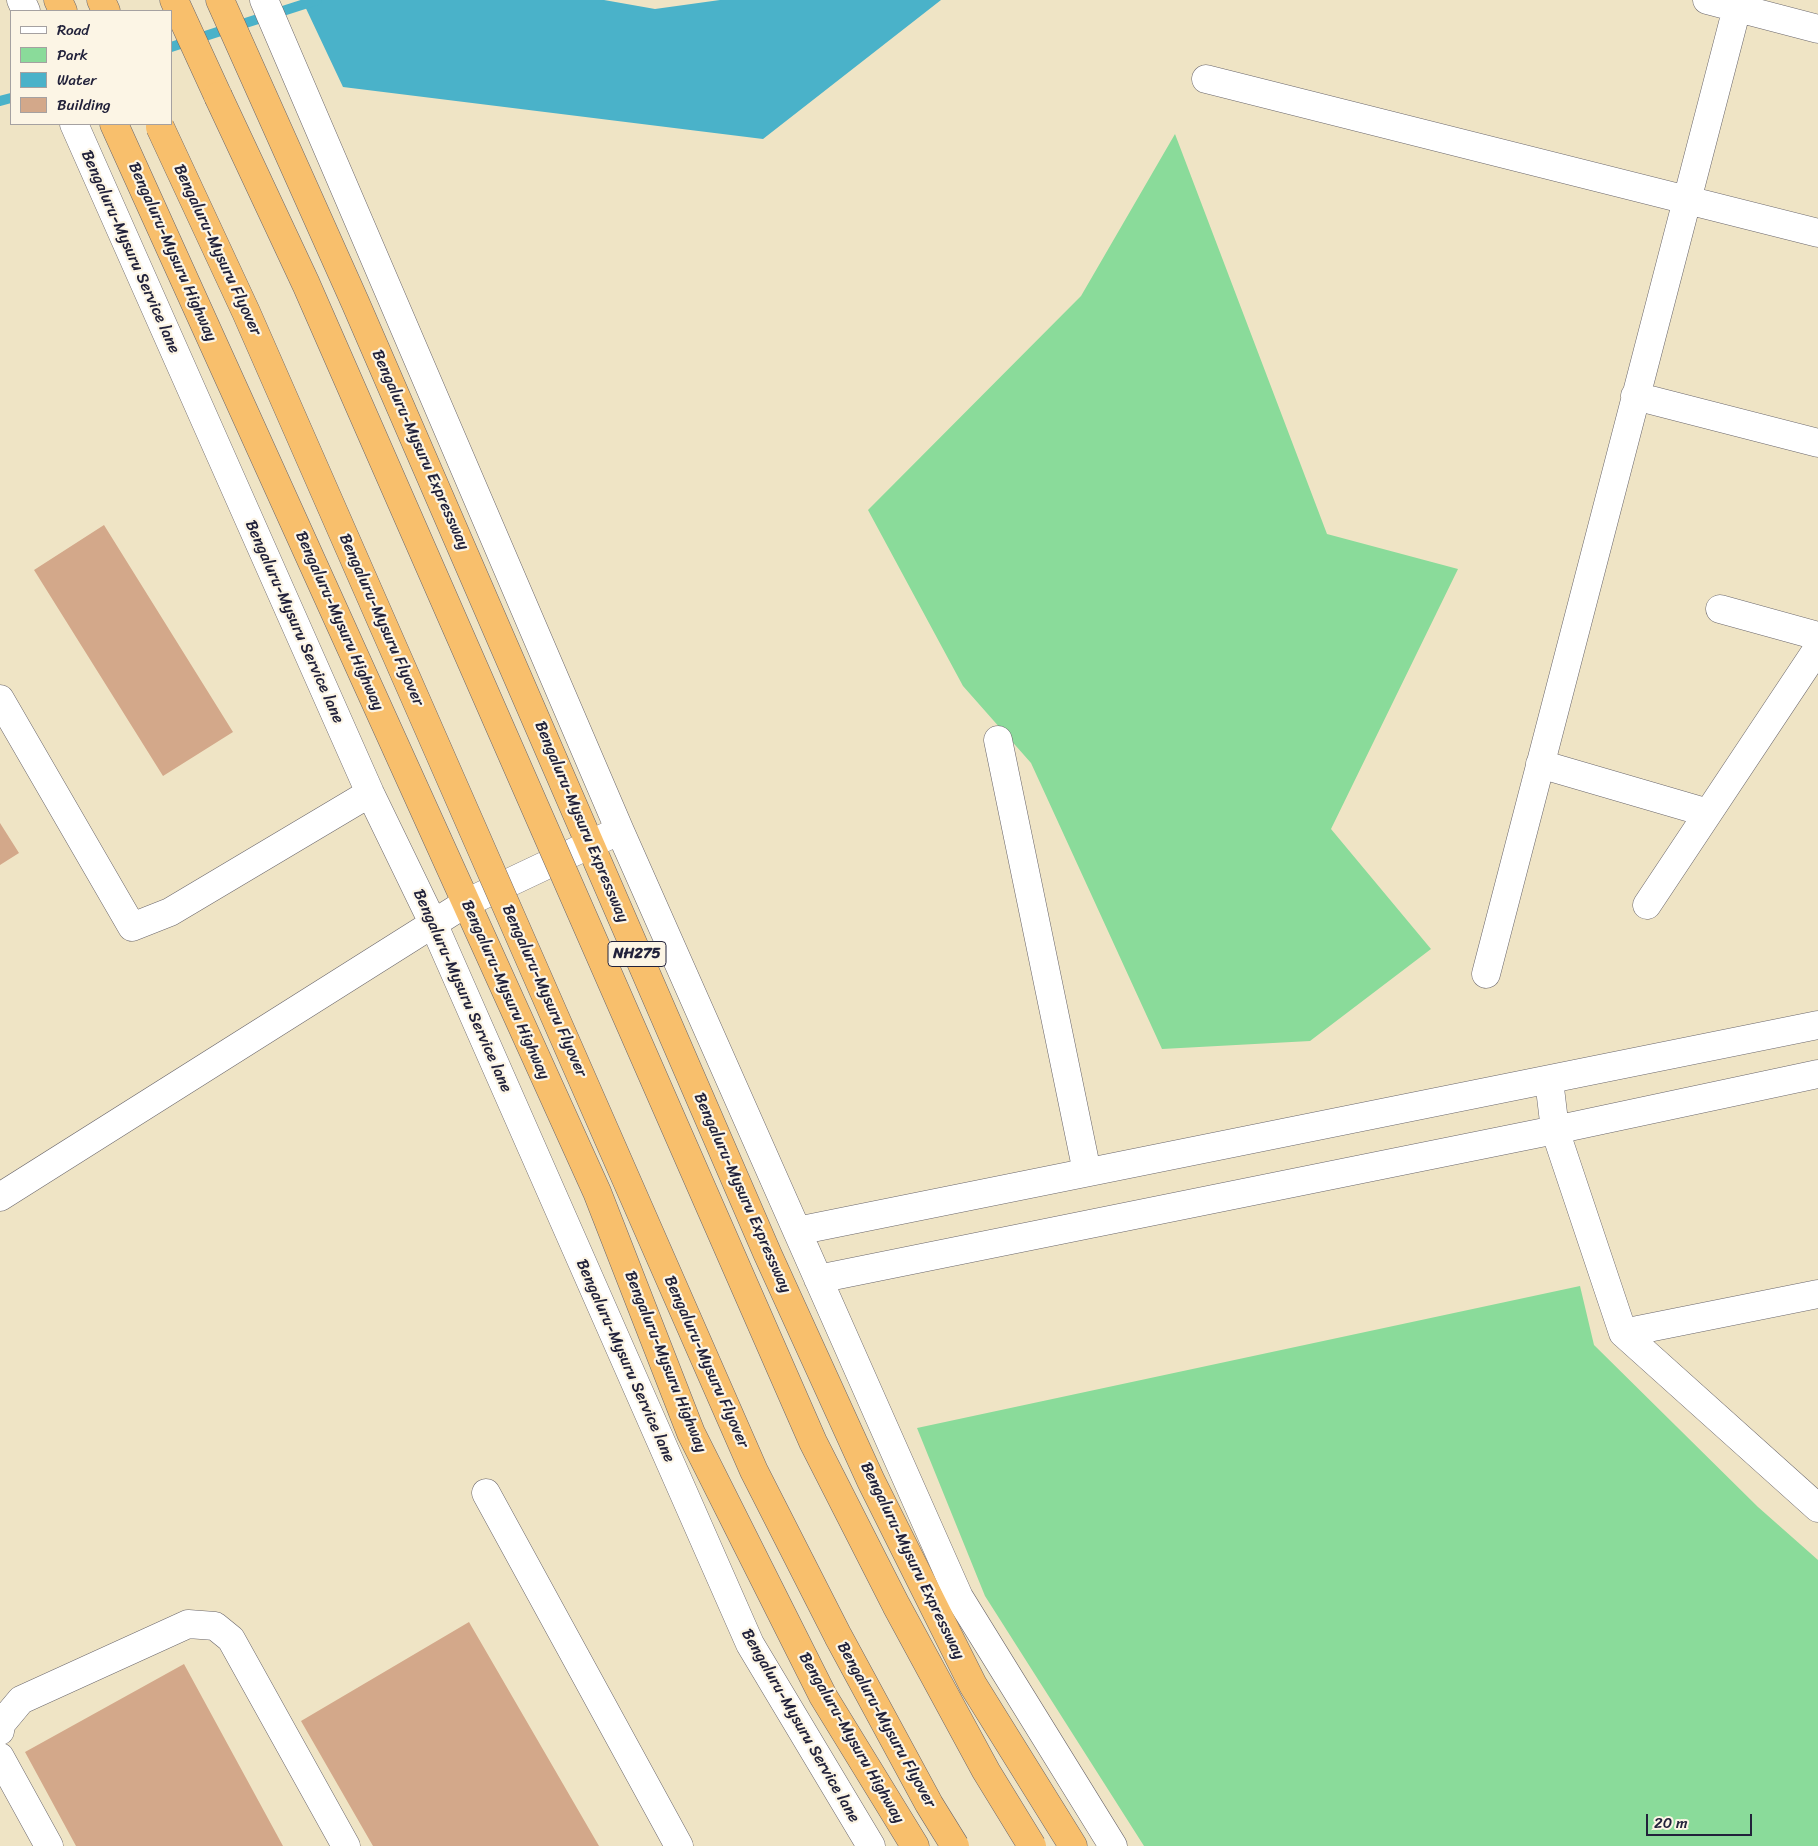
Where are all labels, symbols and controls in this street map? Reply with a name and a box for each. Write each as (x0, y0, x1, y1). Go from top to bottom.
legend (10, 10, 172, 125)
text: Road (57, 17, 89, 43)
text: Park (57, 42, 88, 68)
text: Water (57, 67, 97, 93)
text: Building (57, 92, 111, 118)
street label: Bengaluru-Mysuru Service lane (76, 147, 184, 357)
street label: Bengaluru-Mysuru Highway (124, 159, 220, 345)
street label: Bengaluru-Mysuru Flyover (169, 161, 265, 339)
street label: Bengaluru-Mysuru Expressway (367, 347, 473, 553)
street label: Bengaluru-Mysuru Service lane (240, 517, 348, 727)
street label: Bengaluru-Mysuru Highway (291, 528, 387, 714)
street label: Bengaluru-Mysuru Flyover (334, 531, 428, 709)
street label: Bengaluru-Mysuru Expressway (530, 718, 632, 926)
street label: Bengaluru-Mysuru Service lane (408, 886, 516, 1096)
street label: Bengaluru-Mysuru Highway (457, 897, 553, 1083)
street label: Bengaluru-Mysuru Flyover (497, 902, 591, 1080)
road number: NH275 (608, 942, 666, 966)
street label: Bengaluru-Mysuru Expressway (689, 1090, 795, 1296)
street label: Bengaluru-Mysuru Service lane (571, 1256, 679, 1466)
street label: Bengaluru-Mysuru Highway (620, 1268, 710, 1456)
street label: Bengaluru-Mysuru Flyover (659, 1273, 753, 1451)
street label: Bengaluru-Mysuru Expressway (856, 1459, 968, 1663)
street label: Bengaluru-Mysuru Service lane (737, 1626, 863, 1826)
street label: Bengaluru-Mysuru Flyover (832, 1639, 940, 1811)
street label: Bengaluru-Mysuru Highway (794, 1649, 908, 1827)
scale bar (1648, 1804, 1754, 1836)
text: 20 m (1654, 1810, 1688, 1836)

